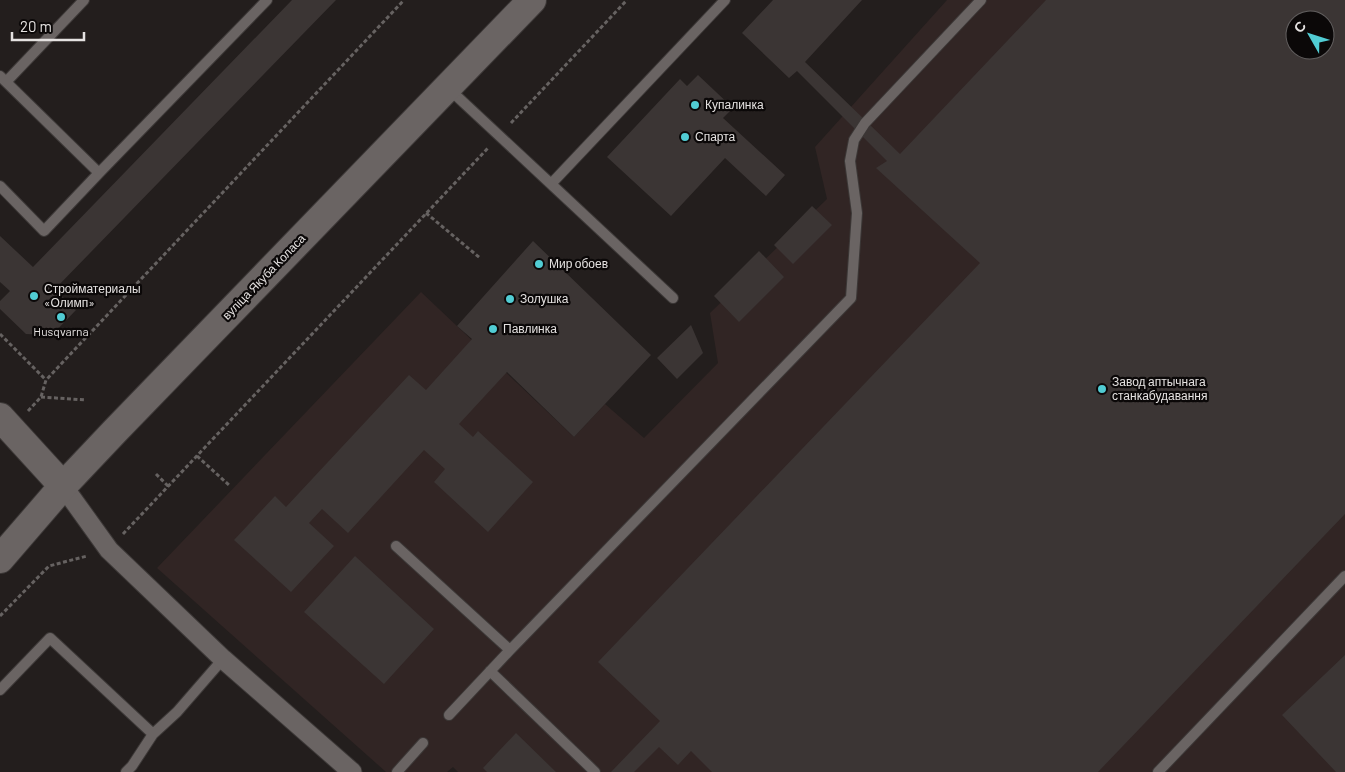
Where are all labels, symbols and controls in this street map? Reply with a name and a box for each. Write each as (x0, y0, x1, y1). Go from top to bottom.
scale bar (12, 10, 85, 42)
north arrow (1285, 10, 1335, 60)
text: 20 m (20, 17, 52, 35)
text: С (1290, 17, 1309, 36)
place label: Купалинка (705, 97, 764, 112)
marker: Купалинка (689, 99, 701, 111)
place label: Спарта (695, 129, 736, 144)
marker: Спарта (679, 131, 691, 143)
street label: вуліца Якуба Коласа (219, 231, 309, 323)
place label: Мир обоев (549, 256, 608, 271)
marker: Мир обоев (533, 258, 545, 270)
place label: Стройматериалы «Олимп» (44, 281, 141, 309)
marker: Стройматериалы «Олимп» (28, 290, 40, 302)
place label: Золушка (520, 291, 569, 306)
marker: Золушка (504, 293, 516, 305)
marker: Husqvarna (55, 311, 67, 323)
place label: Павлинка (503, 321, 557, 335)
marker: Павлинка (487, 323, 499, 335)
place label: Husqvarna (33, 324, 89, 338)
place label: Завод аптычнага станкабудавання (1112, 374, 1207, 403)
marker: Завод аптычнага станкабудавання (1096, 383, 1108, 395)

